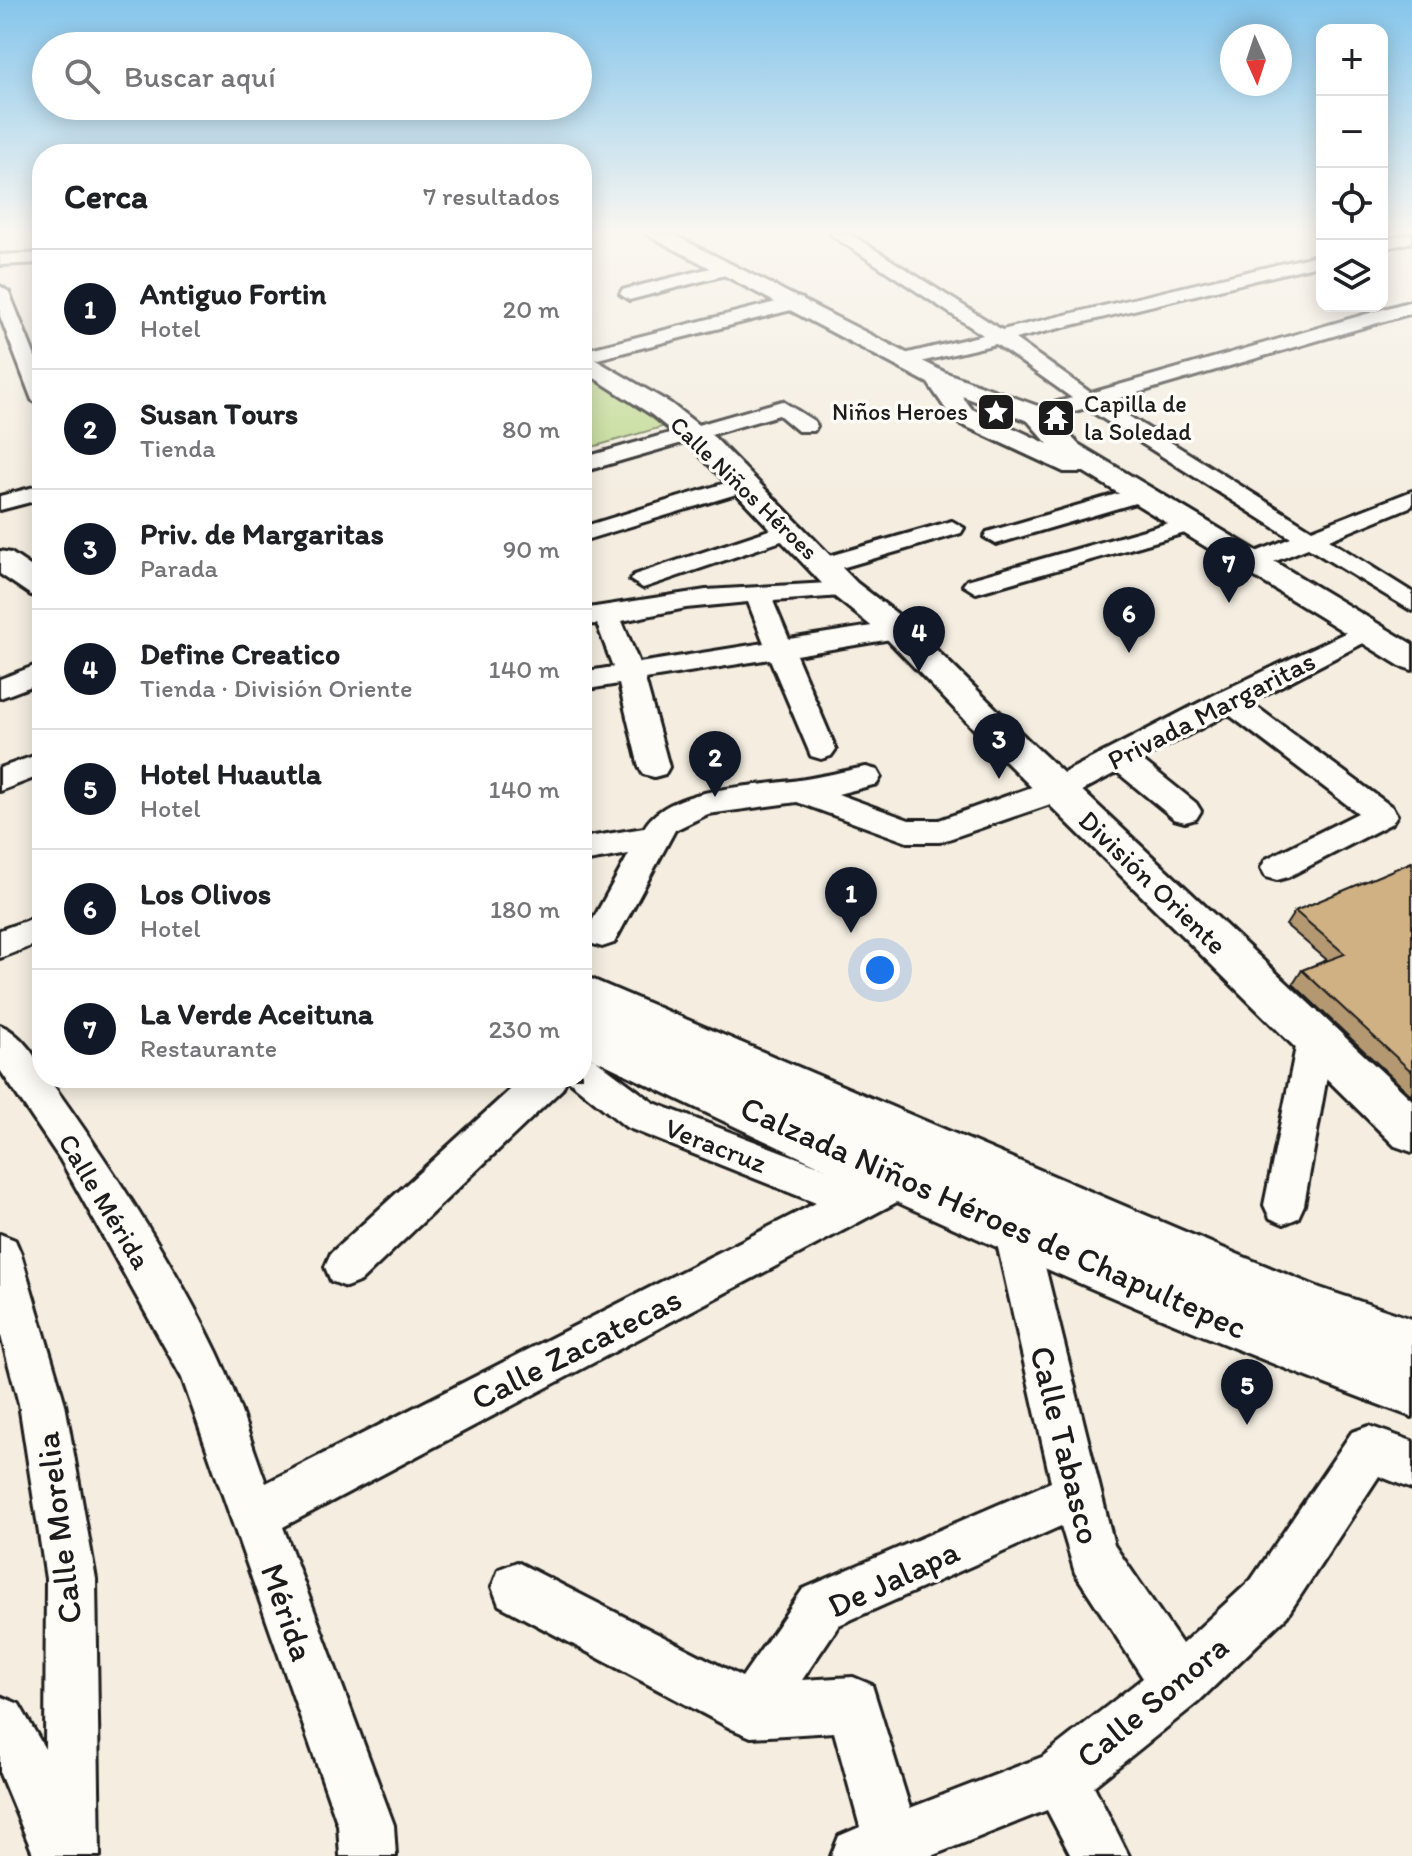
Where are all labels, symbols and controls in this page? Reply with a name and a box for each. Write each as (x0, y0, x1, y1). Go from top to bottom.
north arrow (1220, 24, 1292, 96)
map controls (1316, 24, 1388, 312)
button: + (1316, 24, 1388, 96)
search box (32, 32, 592, 120)
icon: search (60, 54, 104, 98)
text: Buscar aquí (124, 58, 276, 95)
button: − (1316, 96, 1388, 168)
button: locate (1316, 168, 1388, 240)
text: Cerca (64, 176, 148, 217)
text: 7 resultados (423, 180, 560, 212)
button: layers (1316, 240, 1388, 312)
text: Antiguo Fortin (140, 275, 326, 312)
text: 1 (84, 293, 96, 325)
text: 20 m (503, 293, 560, 325)
text: Hotel (140, 312, 201, 344)
place label: Capilla de la Soledad (1084, 389, 1192, 446)
place icon: Niños Heroes (975, 391, 1017, 433)
text: Susan Tours (140, 395, 298, 432)
place label: Niños Heroes (832, 397, 968, 426)
temple icon: Capilla de la Soledad (1035, 397, 1077, 439)
street label: Calle Niños Héroes (664, 410, 824, 566)
text: 2 (83, 413, 97, 445)
text: 80 m (502, 413, 560, 445)
text: Tienda (140, 432, 216, 464)
text: Priv. de Margaritas (140, 515, 384, 552)
text: 3 (83, 533, 97, 565)
text: 90 m (503, 533, 560, 565)
pin: 7 (1203, 537, 1255, 603)
text: Parada (140, 552, 218, 584)
pin: 6 (1103, 587, 1155, 653)
pin: 4 (893, 606, 945, 672)
text: Define Creatico (140, 635, 340, 672)
street label: Privada Margaritas (1101, 643, 1321, 777)
text: 4 (82, 653, 98, 685)
text: 140 m (489, 653, 560, 685)
text: Tienda · División Oriente (140, 672, 413, 704)
pin: 3 (973, 713, 1025, 779)
pin: 2 (689, 731, 741, 797)
text: Hotel Huautla (140, 755, 322, 792)
text: 5 (83, 773, 97, 805)
text: 140 m (489, 773, 560, 805)
text: Hotel (140, 792, 201, 824)
street label: División Oriente (1072, 803, 1234, 961)
pin: 1 (825, 867, 877, 933)
text: Los Olivos (140, 875, 271, 912)
text: 6 (83, 893, 97, 925)
text: 180 m (490, 893, 560, 925)
text: Hotel (140, 912, 201, 944)
your location (860, 950, 900, 990)
text: La Verde Aceituna (140, 995, 373, 1032)
text: 7 (84, 1013, 96, 1045)
text: 230 m (488, 1013, 560, 1045)
text: Restaurante (140, 1032, 277, 1064)
street label: Calzada Niños Héroes de Chapultepec (734, 1087, 1253, 1348)
street label: Veracruz (660, 1110, 772, 1180)
street label: Calle Mérida (51, 1127, 159, 1275)
street label: Calle Zacatecas (464, 1278, 688, 1419)
street label: Calle Tabasco (1021, 1342, 1110, 1548)
pin: 5 (1221, 1359, 1273, 1425)
street label: Calle Morelia (26, 1429, 91, 1626)
street label: De Jalapa (821, 1530, 966, 1627)
street label: Mérida (252, 1558, 323, 1666)
street label: Calle Sonora (1068, 1626, 1237, 1777)

